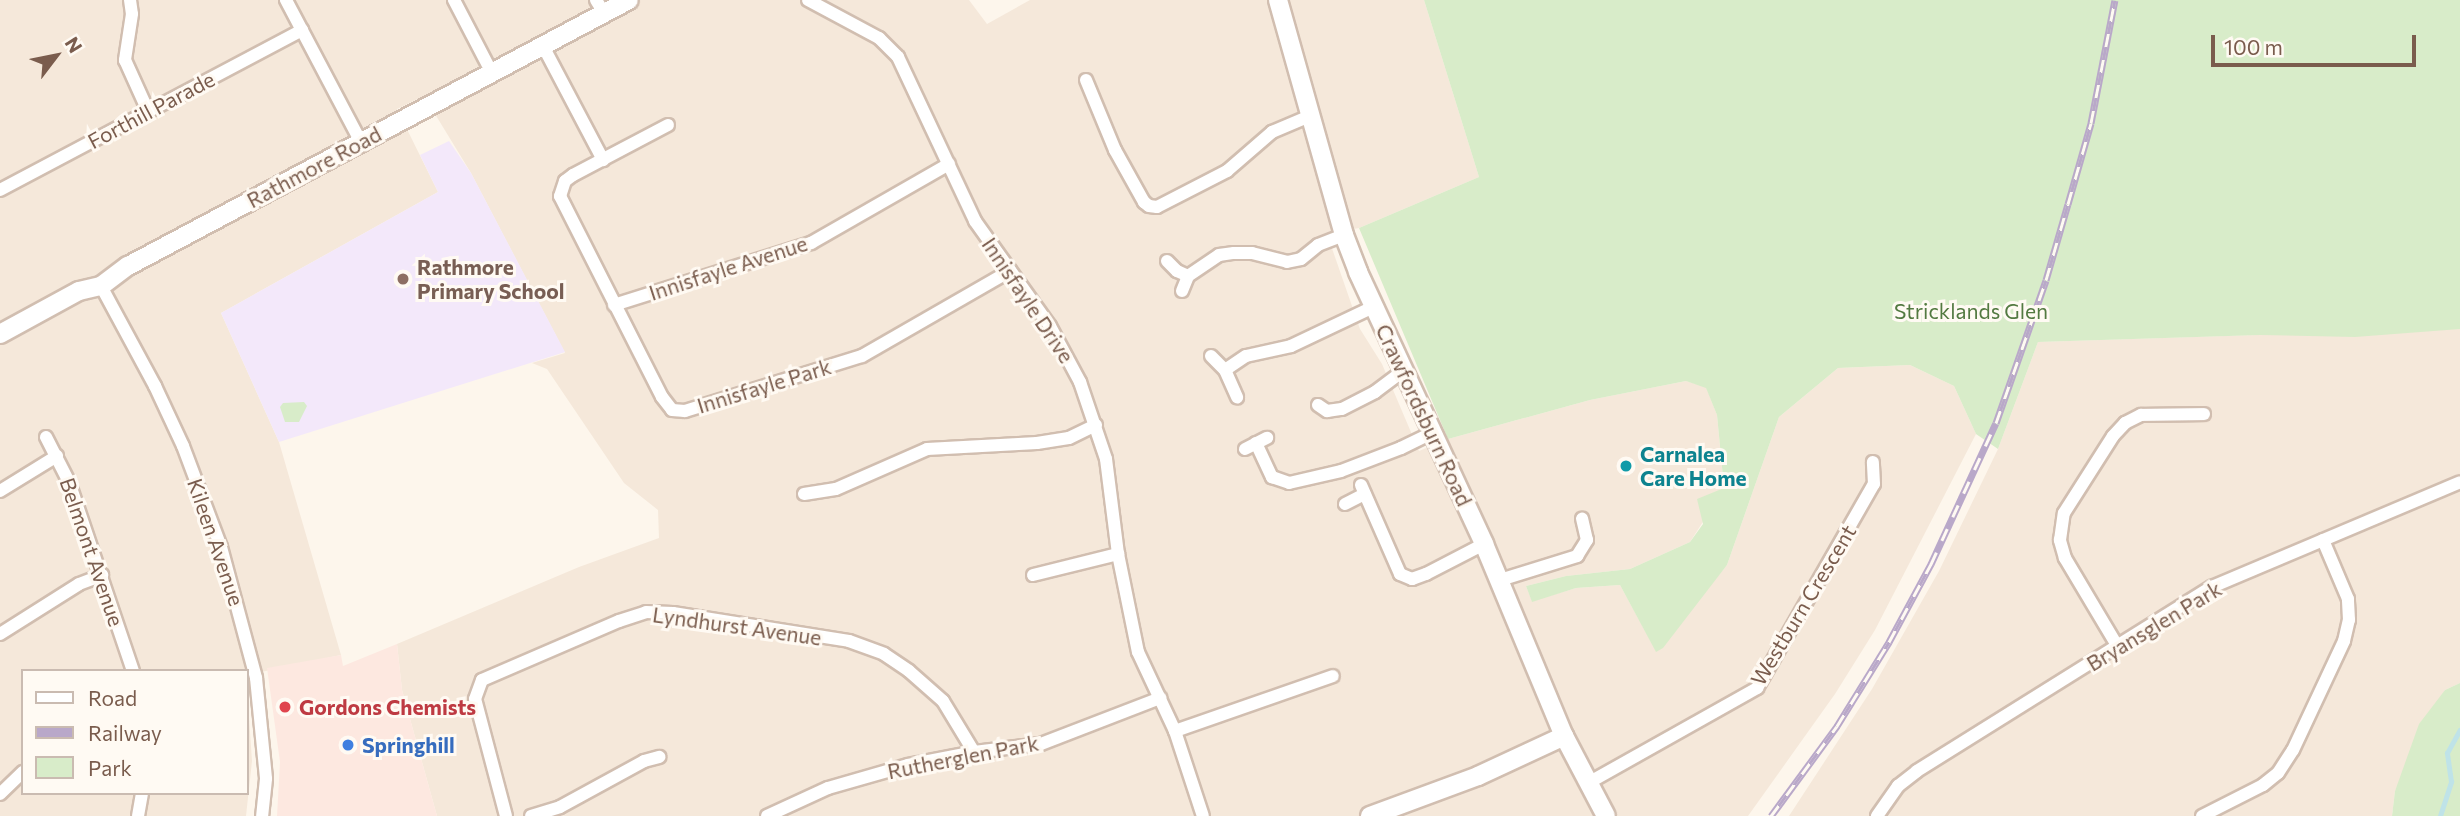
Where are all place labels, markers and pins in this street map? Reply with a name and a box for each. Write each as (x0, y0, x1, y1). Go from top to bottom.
place label: Rathmore Primary School (417, 254, 564, 304)
marker: Rathmore Primary School (395, 271, 411, 287)
place label: Carnalea Care Home (1640, 441, 1747, 491)
marker: Carnalea Care Home (1618, 458, 1634, 474)
place label: Gordons Chemists (299, 694, 476, 720)
marker: Gordons Chemists (277, 699, 293, 715)
place label: Springhill (362, 732, 455, 758)
marker: Springhill (340, 737, 356, 753)

